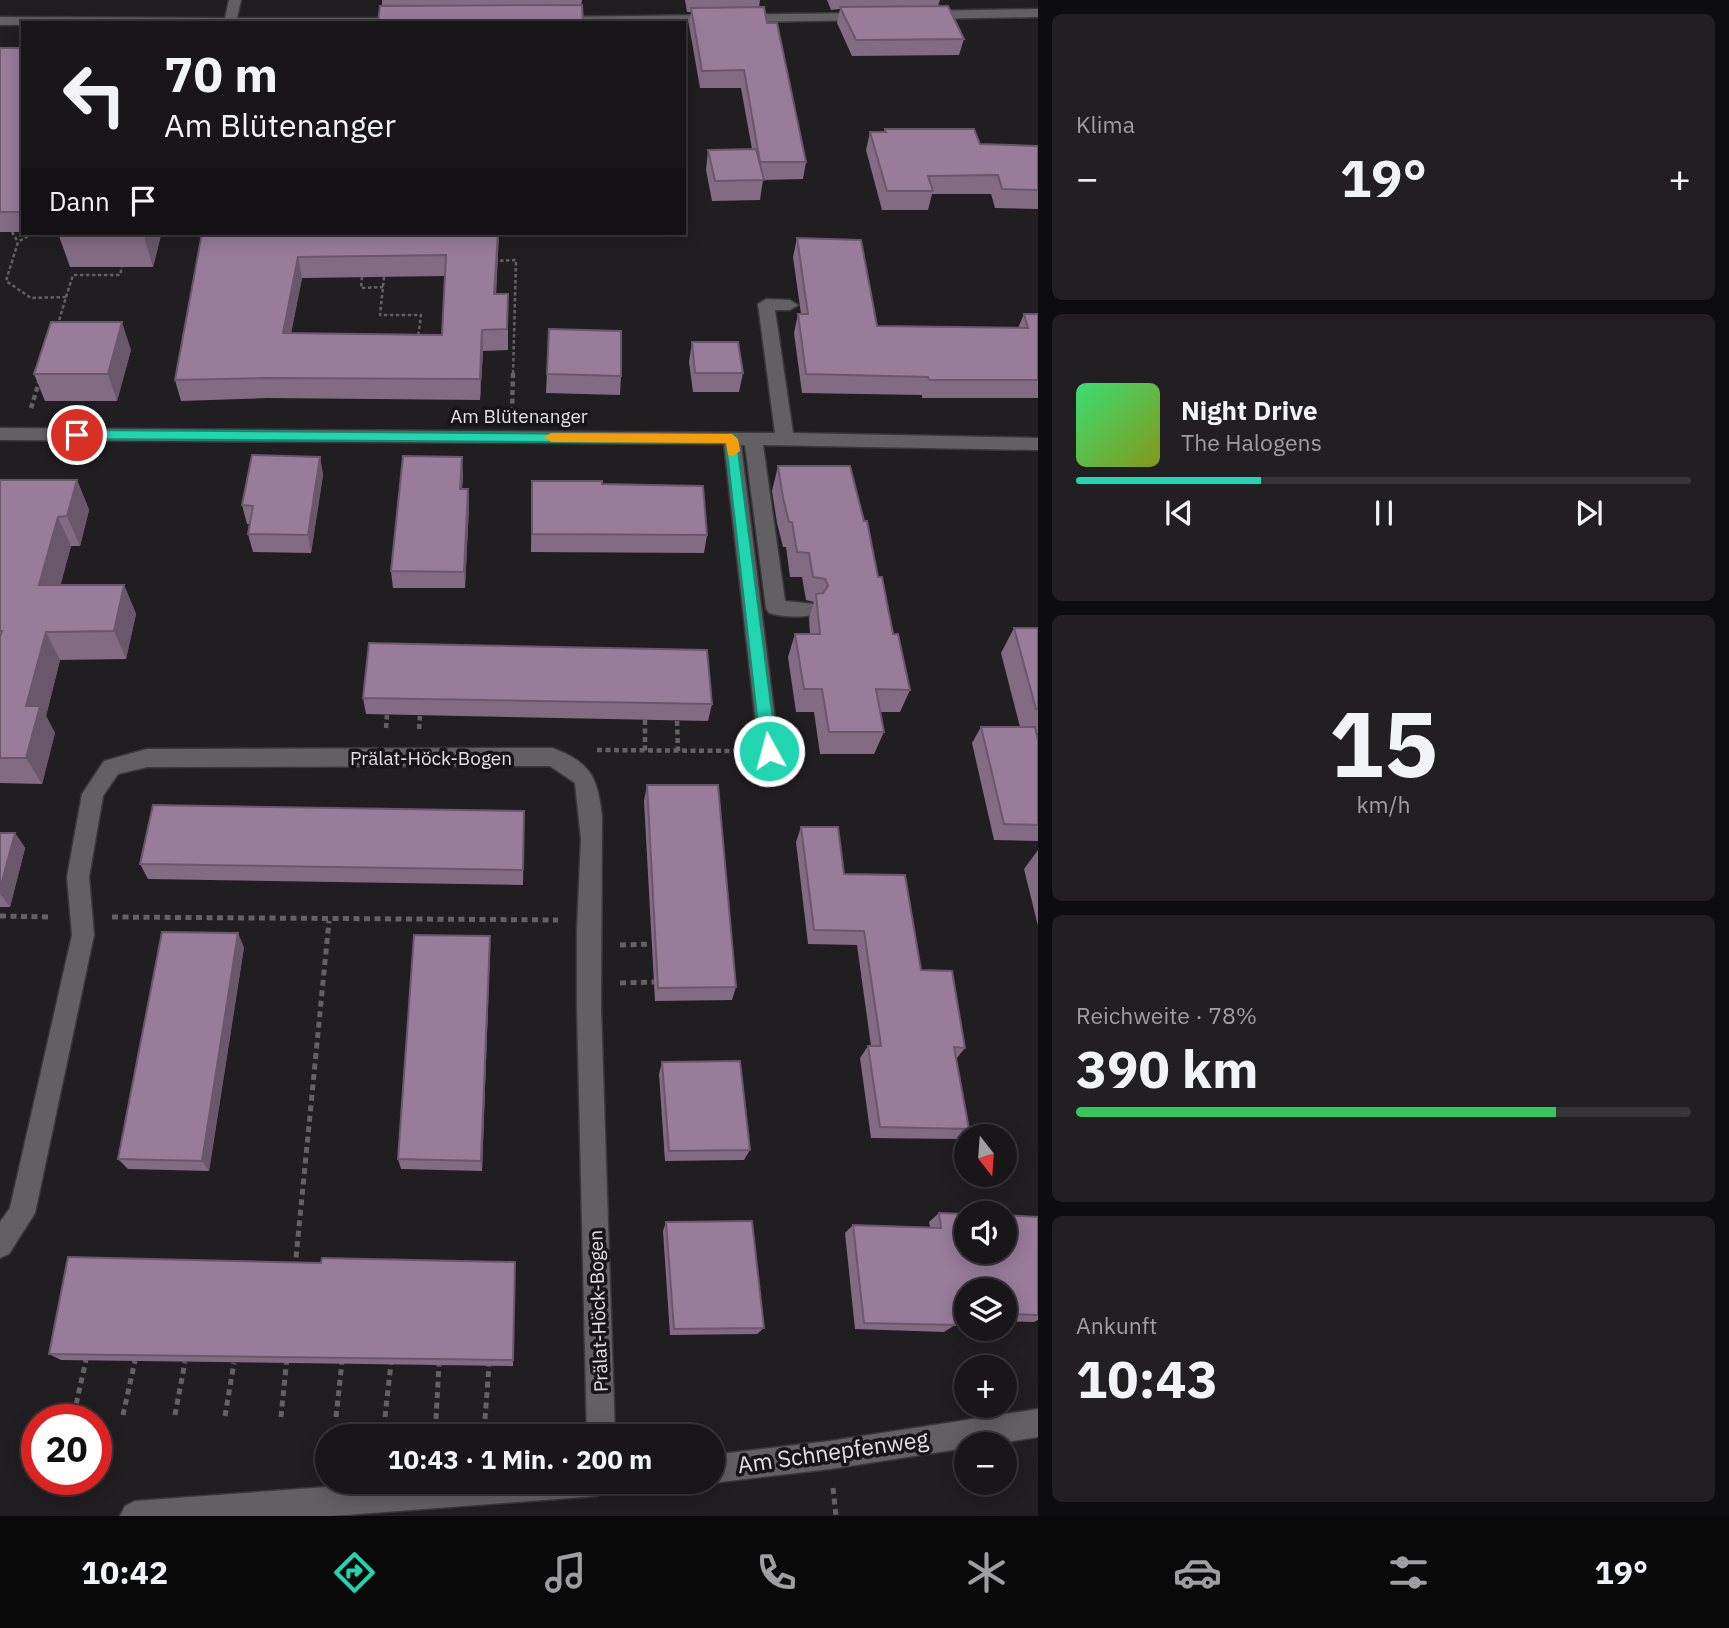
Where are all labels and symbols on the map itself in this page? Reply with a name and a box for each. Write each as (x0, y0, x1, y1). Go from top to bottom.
street label: Am Blütenanger (450, 404, 588, 428)
pin (47, 405, 107, 465)
position arrow (732, 714, 806, 788)
street label: Prälat-Höck-Bogen (350, 746, 512, 770)
north arrow (954, 1124, 1017, 1186)
street label: Prälat-Höck-Bogen (583, 1230, 613, 1392)
speed limit sign: 20 (21, 1404, 112, 1495)
street label: Am Schnepfenweg (736, 1423, 930, 1479)

